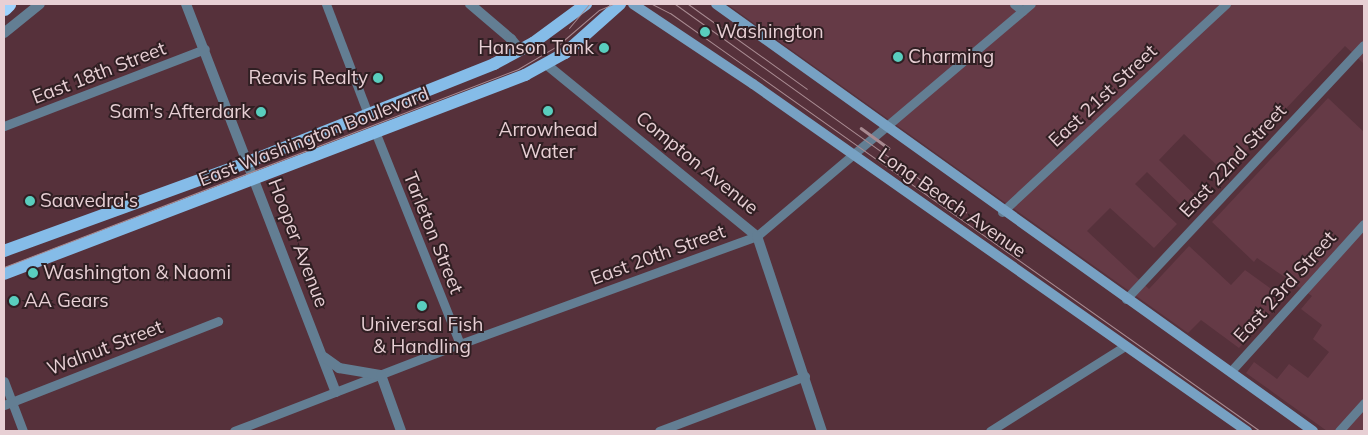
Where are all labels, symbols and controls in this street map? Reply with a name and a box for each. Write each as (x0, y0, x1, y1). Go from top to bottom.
place label: Washington (716, 21, 824, 43)
marker: Washington (698, 25, 712, 39)
street label: East 18th Street (29, 37, 169, 109)
place label: Hanson Tank (478, 37, 594, 59)
street label: East 21st Street (1044, 40, 1162, 152)
marker: Hanson Tank (598, 42, 610, 54)
place label: Charming (908, 46, 994, 68)
marker: Charming (892, 51, 904, 63)
place label: Reavis Realty (248, 67, 368, 89)
marker: Reavis Realty (372, 72, 384, 84)
street label: East Washington Boulevard (196, 82, 432, 192)
street label: East 22nd Street (1175, 100, 1291, 222)
place label: Sam's Afterdark (110, 101, 251, 123)
marker: Arrowhead Water (542, 105, 554, 117)
marker: Sam's Afterdark (255, 106, 267, 118)
street label: Compton Avenue (631, 107, 763, 219)
place label: Arrowhead Water (498, 119, 598, 163)
street label: Long Beach Avenue (874, 143, 1030, 263)
street label: Tarleton Street (398, 169, 468, 297)
street label: Hooper Avenue (263, 175, 333, 311)
place label: Saavedra's (40, 190, 138, 212)
marker: Saavedra's (24, 195, 36, 207)
street label: East 20th Street (588, 220, 728, 290)
street label: East 23rd Street (1229, 227, 1341, 347)
place label: Washington & Naomi (43, 262, 231, 284)
marker: Washington & Naomi (27, 267, 39, 279)
place label: AA Gears (24, 290, 109, 312)
marker: AA Gears (8, 295, 20, 307)
marker: Universal Fish & Handling (416, 300, 428, 312)
place label: Universal Fish & Handling (361, 314, 483, 358)
street label: Walnut Street (44, 315, 166, 381)

